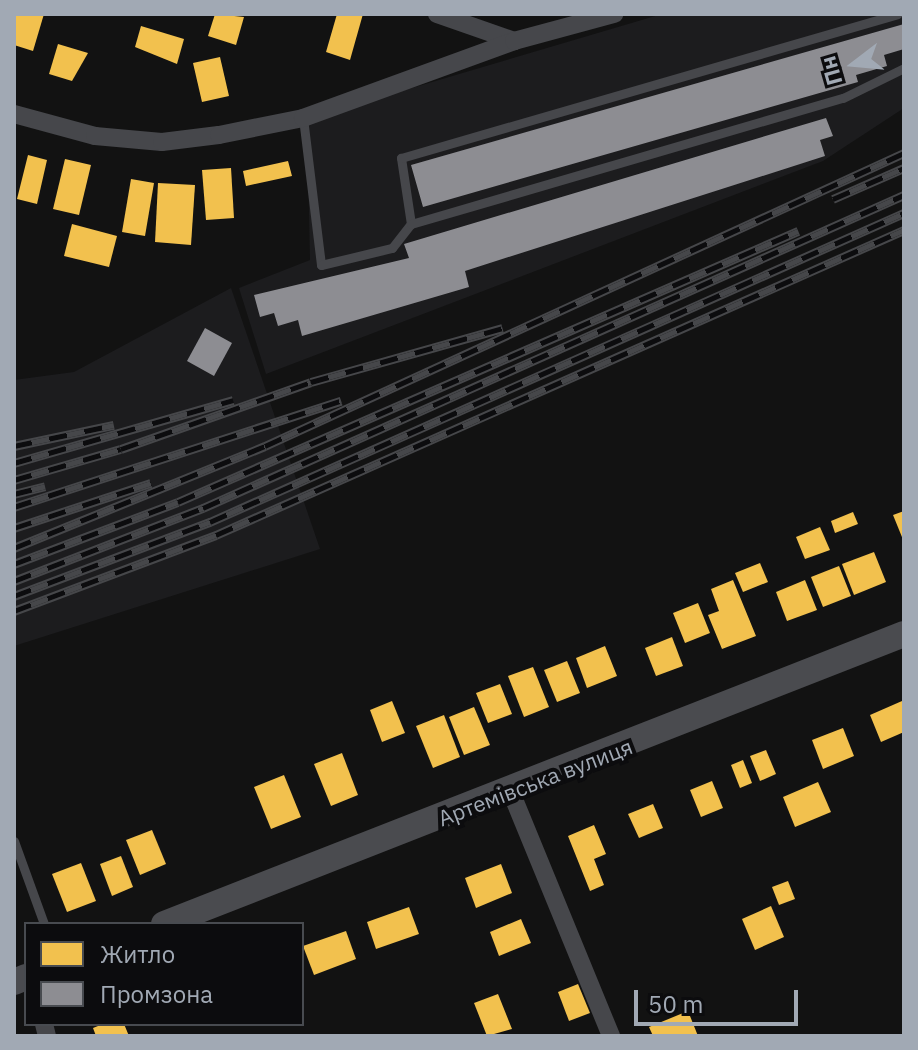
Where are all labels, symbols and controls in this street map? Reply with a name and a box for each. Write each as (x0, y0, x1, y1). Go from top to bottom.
north arrow (814, 24, 894, 104)
text: Пн (813, 53, 848, 89)
street label: Артемівська вулиця (434, 733, 636, 831)
legend (24, 922, 304, 1026)
text: Житло (100, 938, 175, 970)
scale bar (638, 974, 802, 1024)
text: Промзона (100, 978, 213, 1010)
text: 50 m (648, 988, 703, 1020)

